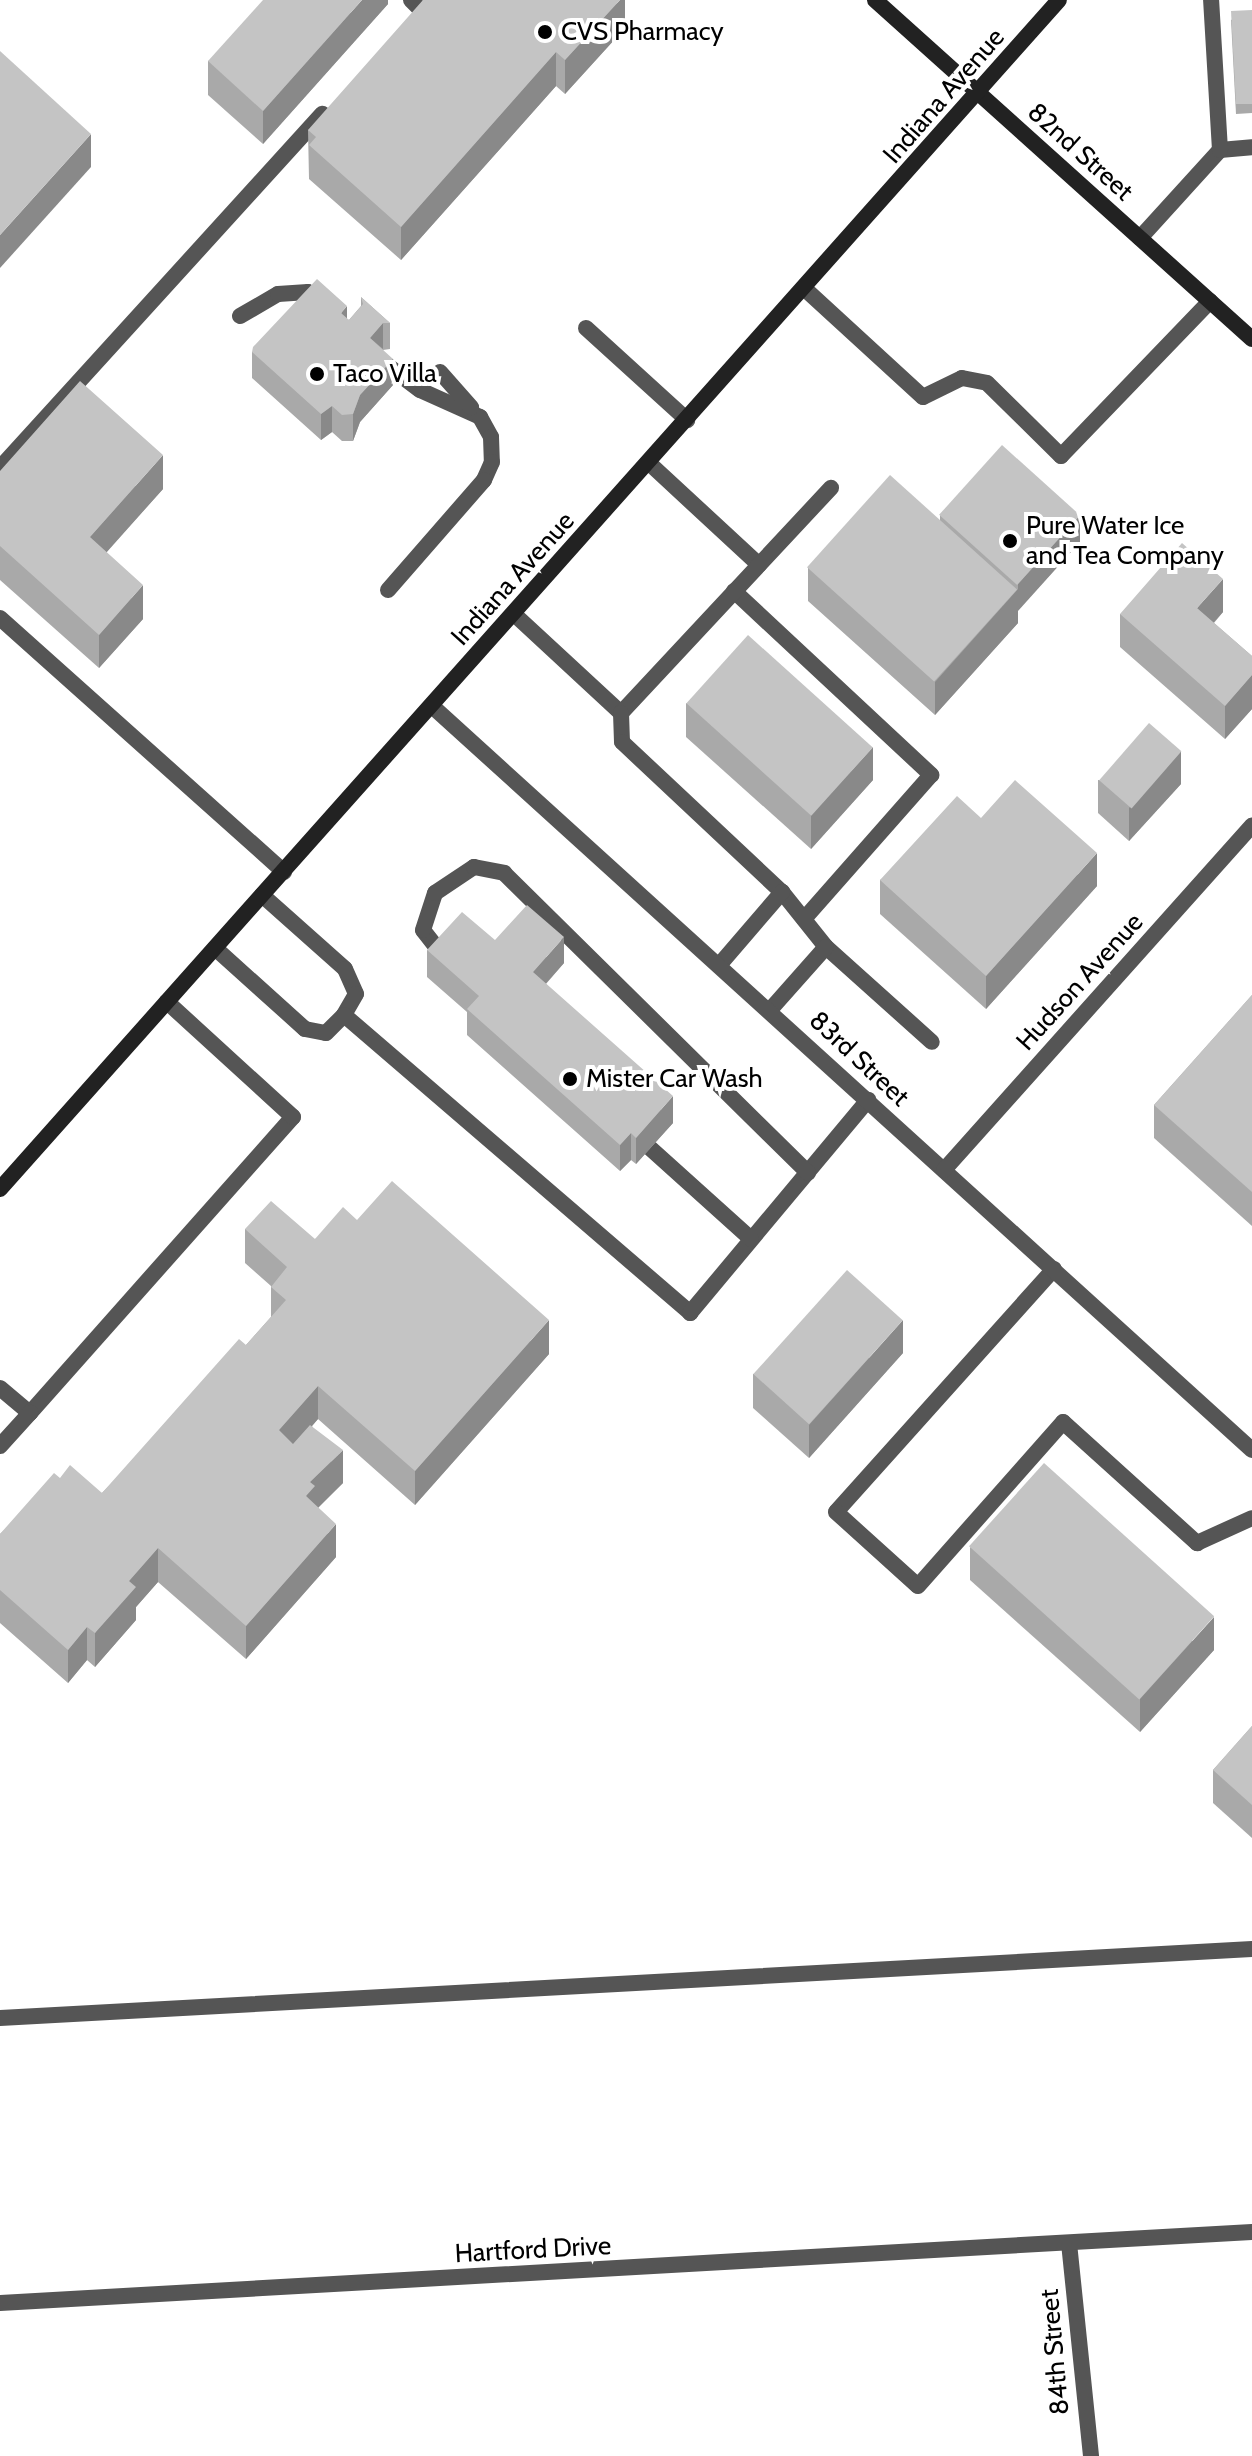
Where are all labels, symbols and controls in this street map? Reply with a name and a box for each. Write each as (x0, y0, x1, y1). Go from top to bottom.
place label: CVS Pharmacy (561, 16, 724, 48)
street label: Indiana Avenue (877, 22, 1011, 170)
marker: CVS Pharmacy (536, 23, 554, 41)
street label: 82nd Street (1021, 97, 1139, 207)
place label: Taco Villa (333, 358, 437, 390)
marker: Taco Villa (308, 365, 326, 383)
street label: Indiana Avenue (445, 506, 581, 652)
place label: Pure Water Ice and Tea Company (1026, 510, 1224, 572)
marker: Pure Water Ice and Tea Company (1001, 532, 1019, 550)
street label: Hudson Avenue (1010, 907, 1150, 1057)
street label: 83rd Street (803, 1005, 915, 1113)
place label: Mister Car Wash (586, 1063, 763, 1095)
marker: Mister Car Wash (561, 1070, 579, 1088)
street label: Hartford Drive (454, 2230, 612, 2270)
street label: 84th Street (1034, 2288, 1076, 2416)

